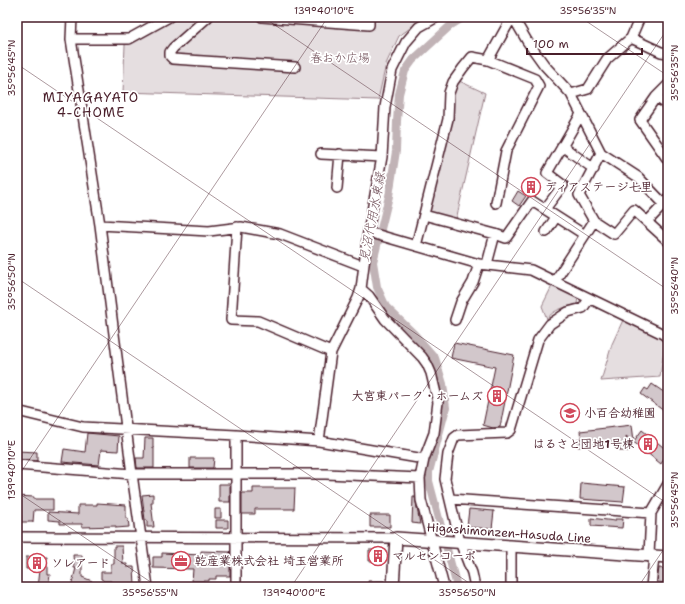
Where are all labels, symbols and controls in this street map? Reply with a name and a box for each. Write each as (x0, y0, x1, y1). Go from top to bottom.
text: 139°40'10"E (294, 4, 354, 17)
text: 35°56'35"N (560, 4, 617, 17)
scale bar (527, 30, 642, 56)
text: 100 m (533, 36, 569, 52)
text: 35°56'45"N (5, 40, 18, 96)
text: 35°56'35"N (668, 45, 681, 102)
park label: 春おか広場 (310, 50, 370, 66)
district label: MIYAGAYATO 4-CHOME (43, 89, 139, 121)
water label: 見沼代用水東縁 (355, 170, 389, 263)
building icon: ディアステージ七里 (520, 176, 542, 198)
place label: ディアステージ七里 (545, 179, 653, 195)
text: 35°56'50"N (5, 253, 18, 311)
text: 35°56'40"N (668, 257, 681, 315)
building icon: 大宮東パーク・ホームズ (486, 385, 508, 407)
place label: 大宮東パーク・ホームズ (351, 388, 483, 404)
school or university icon: 小百合幼稚園 (559, 402, 581, 424)
place label: 小百合幼稚園 (584, 405, 656, 421)
building icon: はるさと団地1号棟 (637, 433, 659, 455)
place label: はるさと団地1号棟 (533, 436, 634, 452)
text: 139°40'10"E (5, 440, 18, 500)
text: 35°56'45"N (668, 472, 681, 528)
street label: Higashimonzen-Hasuda Line (426, 519, 592, 547)
building icon: マルセンコーポ (367, 545, 389, 567)
place label: マルセンコーポ (392, 548, 476, 564)
office icon: 乾産業株式会社 埼玉営業所 (170, 550, 192, 572)
building icon: ソレアード (26, 552, 48, 574)
place label: 乾産業株式会社 埼玉営業所 (195, 553, 344, 569)
place label: ソレアード (51, 555, 111, 571)
text: 35°56'55"N (122, 586, 178, 599)
text: 139°40'00"E (263, 586, 325, 599)
text: 35°56'50"N (438, 586, 496, 599)

